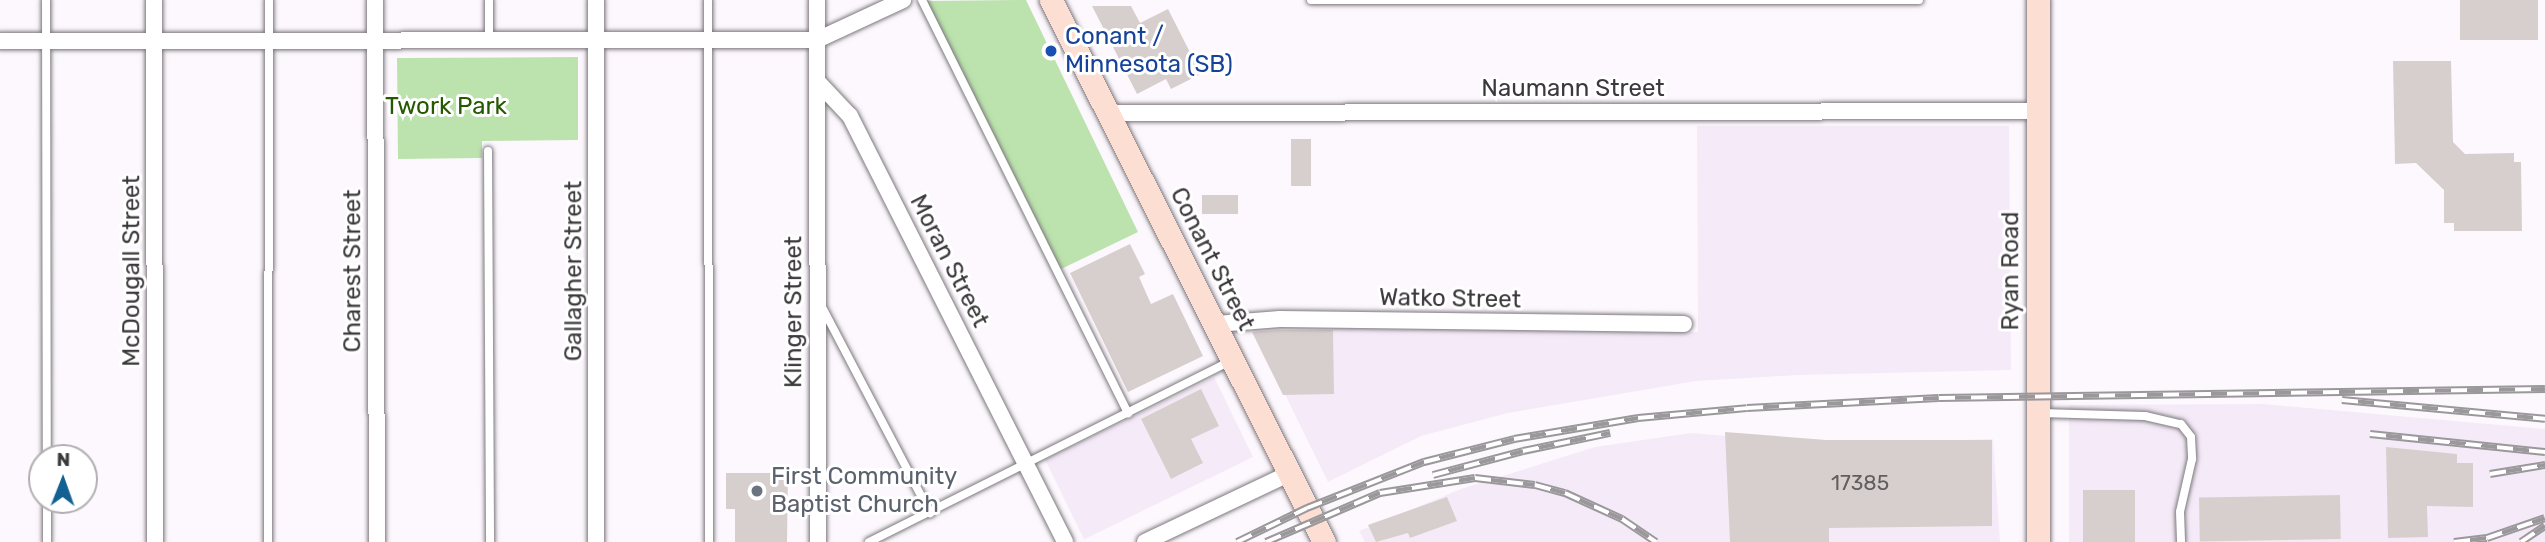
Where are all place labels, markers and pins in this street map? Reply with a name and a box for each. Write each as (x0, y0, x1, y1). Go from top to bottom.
place label: Conant / Minnesota (SB) (1065, 23, 1233, 79)
marker: Conant / Minnesota (SB) (1043, 43, 1059, 59)
place label: First Community Baptist Church (771, 463, 957, 519)
marker: First Community Baptist Church (749, 483, 765, 499)

